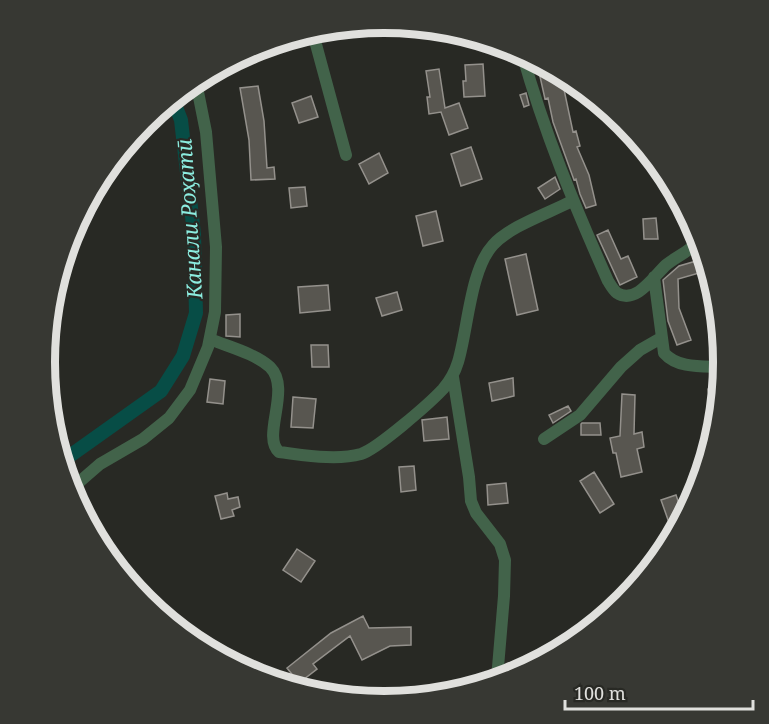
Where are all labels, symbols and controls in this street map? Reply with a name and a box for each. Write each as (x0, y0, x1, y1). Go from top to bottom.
water label: Канали Роҳатӣ (169, 138, 209, 301)
scale bar (565, 673, 752, 711)
text: 100 m (574, 681, 626, 705)

